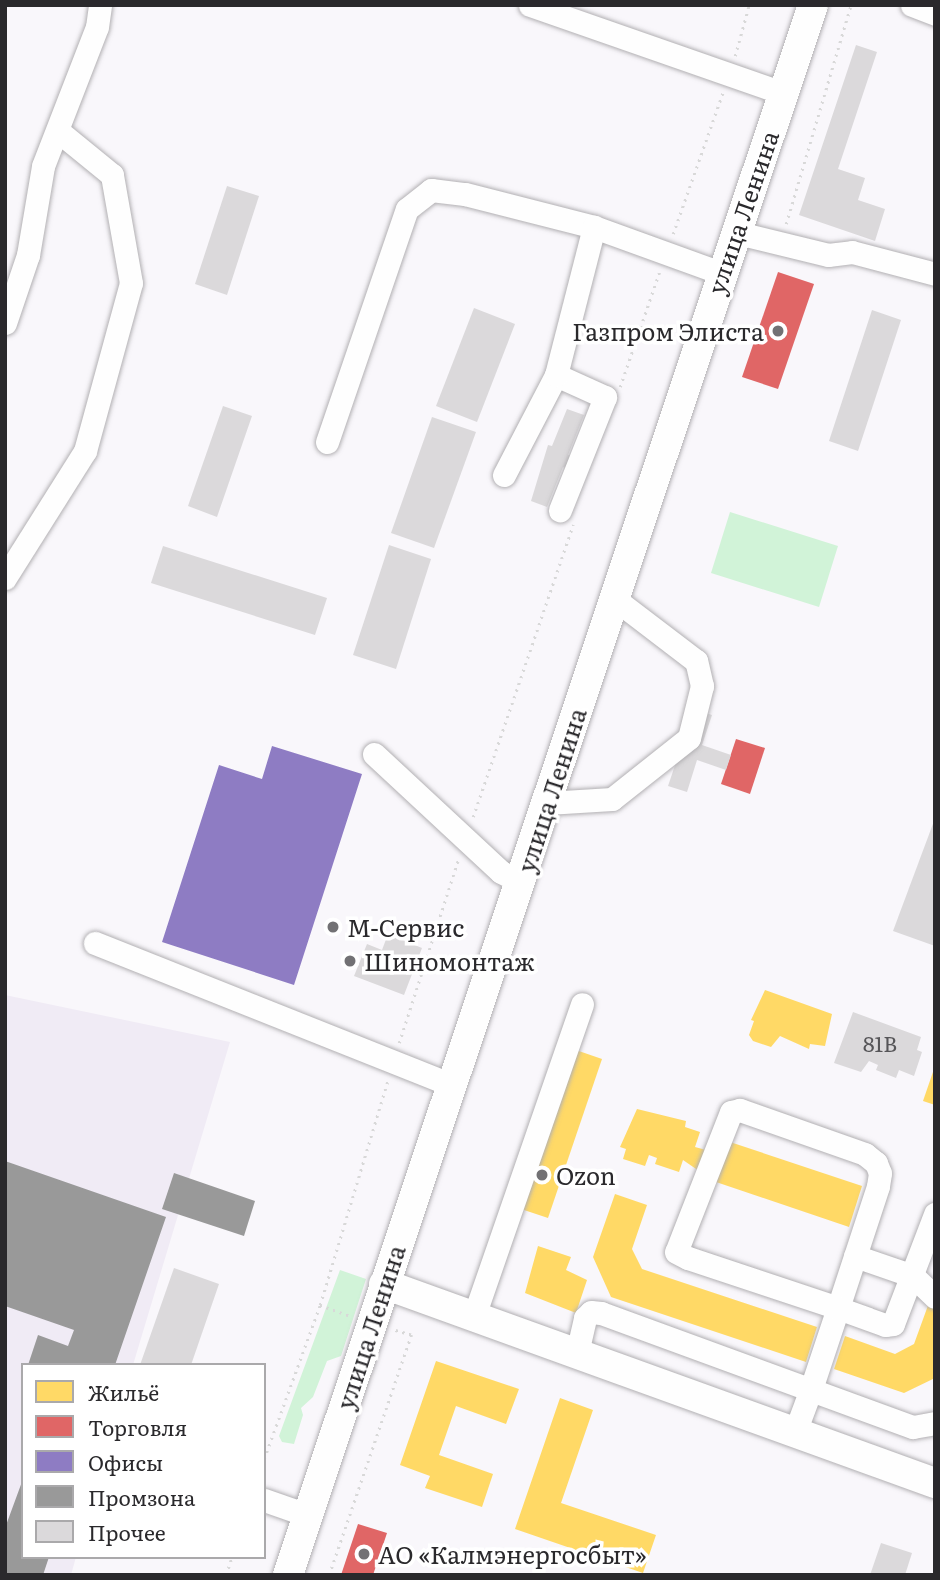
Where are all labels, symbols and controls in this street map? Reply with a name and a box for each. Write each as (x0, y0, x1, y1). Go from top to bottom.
street label: улица Ленина (701, 126, 783, 298)
place label: Газпром Элиста (572, 317, 764, 345)
marker: Газпром Элиста (770, 323, 786, 339)
street label: улица Ленина (511, 704, 591, 876)
place label: М-Сервис (347, 913, 464, 941)
marker: М-Сервис (325, 919, 341, 935)
place label: Шиномонтаж (364, 947, 535, 975)
marker: Шиномонтаж (342, 953, 358, 969)
house number: 81В (863, 1030, 897, 1056)
place label: Ozon (556, 1161, 616, 1189)
marker: Ozon (534, 1167, 550, 1183)
street label: улица Ленина (330, 1241, 410, 1413)
legend (21, 1363, 266, 1559)
text: Жильё (88, 1376, 159, 1407)
text: Торговля (88, 1411, 187, 1442)
text: Офисы (88, 1446, 163, 1477)
text: Промзона (88, 1481, 195, 1512)
text: Прочее (88, 1516, 166, 1547)
place label: АО «Калмэнергосбыт» (378, 1540, 647, 1568)
marker: АО «Калмэнергосбыт» (356, 1546, 372, 1562)

